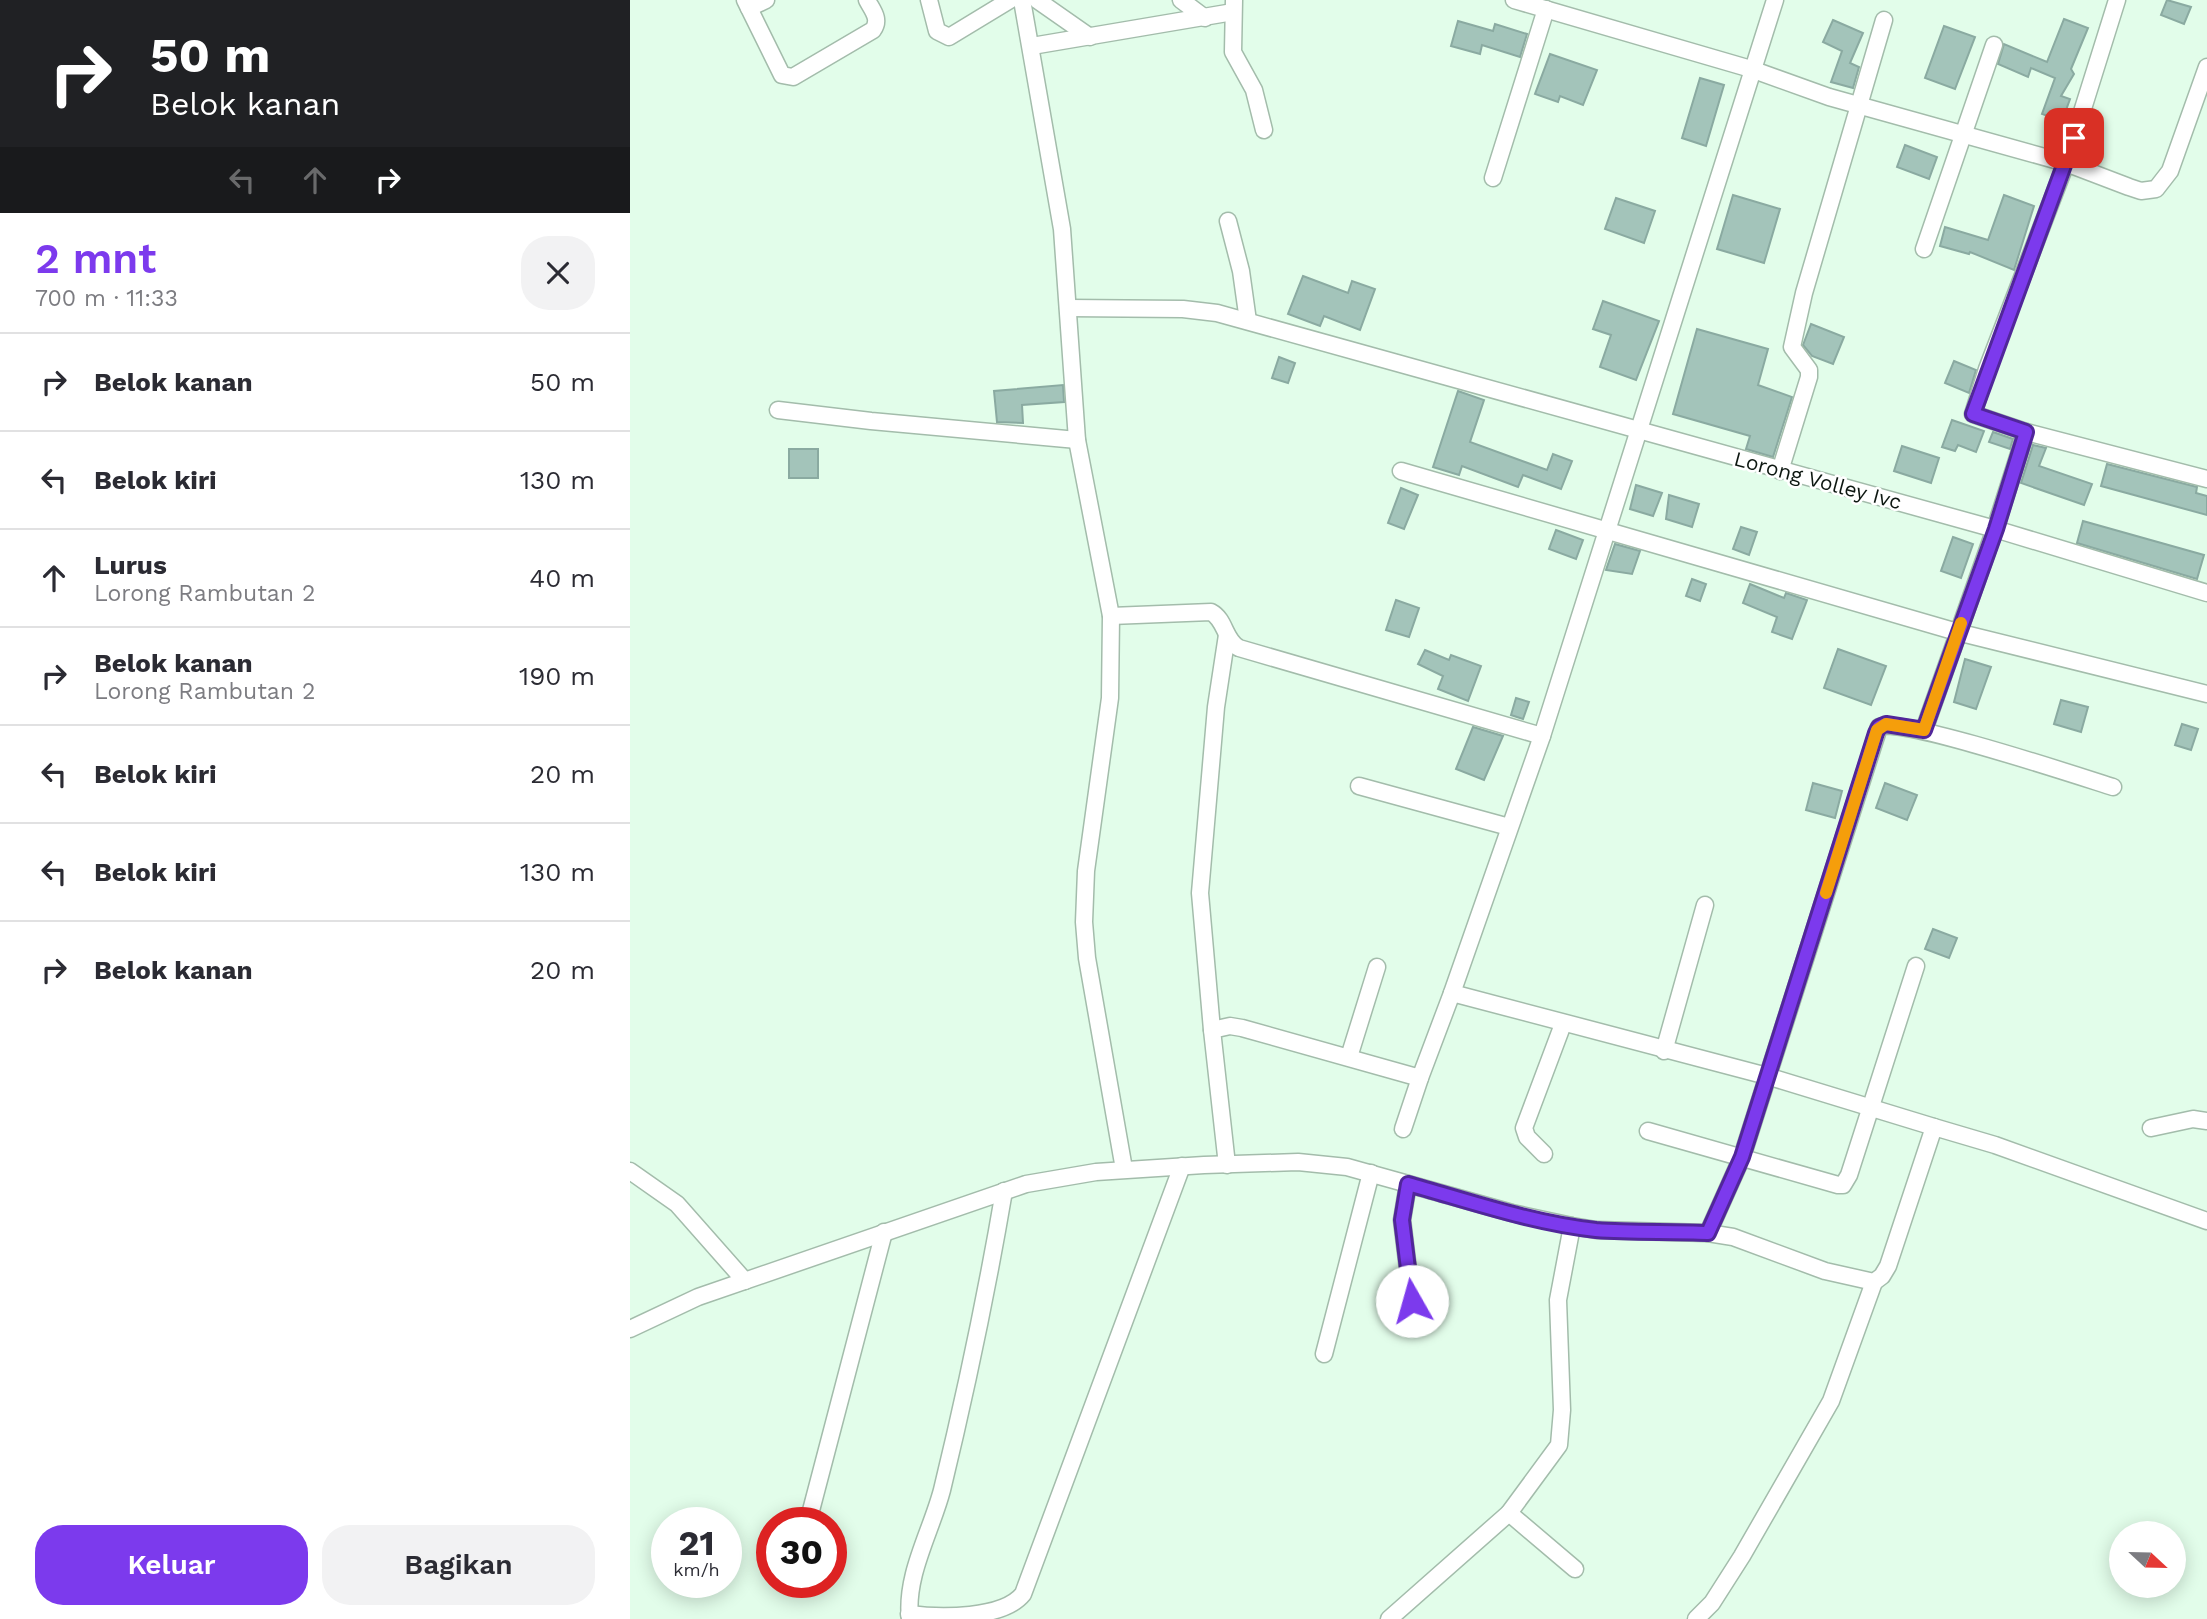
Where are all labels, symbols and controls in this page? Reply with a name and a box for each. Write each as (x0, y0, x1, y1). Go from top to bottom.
text: 50 m (150, 26, 270, 84)
icon: right (35, 28, 126, 119)
text: Belok kanan (150, 85, 340, 123)
pin (2044, 108, 2104, 168)
icon: arrive (2055, 119, 2093, 157)
icon: left (223, 161, 261, 199)
icon: ahead (296, 161, 334, 199)
icon: right (369, 161, 407, 199)
text: 2 mnt (35, 234, 156, 283)
button: close (521, 236, 595, 310)
text: 700 m · 11:33 (35, 285, 178, 312)
icon: right (35, 363, 73, 401)
text: Belok kanan (94, 367, 253, 397)
text: 50 m (530, 367, 595, 397)
street label: Lorong Volley Ivc (1732, 446, 1904, 514)
icon: left (35, 461, 73, 499)
text: Belok kiri (94, 465, 217, 495)
text: 130 m (520, 465, 595, 495)
text: Lurus (94, 550, 167, 580)
icon: ahead (35, 559, 73, 597)
text: 40 m (529, 563, 595, 593)
text: Lorong Rambutan 2 (94, 580, 315, 607)
text: Belok kanan (94, 648, 253, 678)
icon: right (35, 657, 73, 695)
text: 190 m (519, 661, 595, 691)
text: Lorong Rambutan 2 (94, 678, 315, 705)
icon: left (35, 755, 73, 793)
text: Belok kiri (94, 759, 217, 789)
text: 20 m (530, 759, 595, 789)
icon: left (35, 853, 73, 891)
text: Belok kiri (94, 857, 217, 887)
text: 130 m (520, 857, 595, 887)
icon: right (35, 951, 73, 989)
text: Belok kanan (94, 955, 253, 985)
text: 20 m (530, 955, 595, 985)
position arrow (1375, 1264, 1449, 1338)
speed limit sign: 30 (756, 1507, 847, 1598)
north arrow (2109, 1521, 2186, 1598)
map controls (2109, 1521, 2186, 1598)
text: 21 (679, 1522, 714, 1564)
button: Keluar (35, 1525, 308, 1605)
button: Bagikan (322, 1525, 595, 1605)
text: km/h (673, 1559, 720, 1580)

